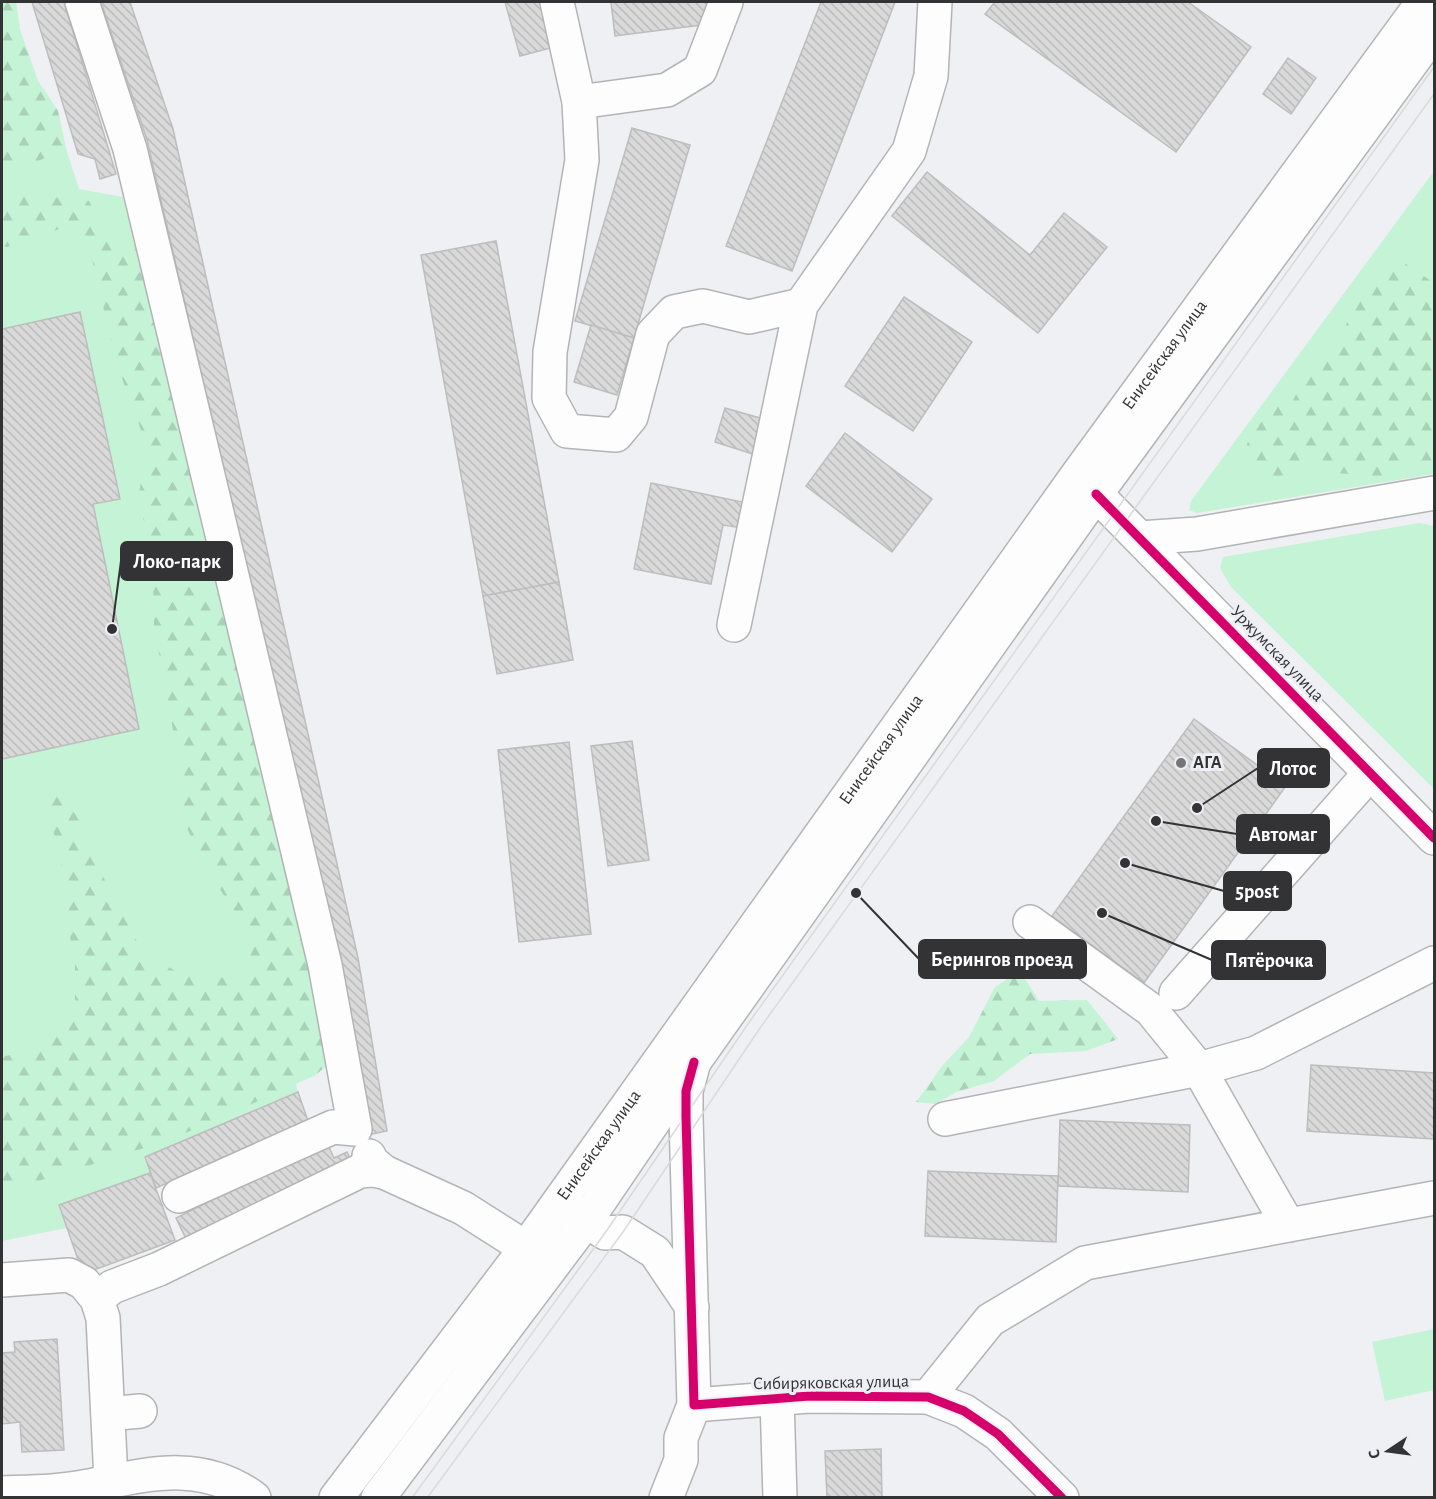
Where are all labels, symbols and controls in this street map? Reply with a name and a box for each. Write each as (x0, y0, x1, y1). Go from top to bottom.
street label: Енисейская улица (1119, 297, 1211, 413)
callout: Локо-парк (121, 542, 232, 580)
text: Локо-парк (133, 552, 221, 572)
street label: Уржумская улица (1227, 603, 1327, 705)
street label: Енисейская улица (836, 691, 927, 808)
callout: Лотос (1258, 749, 1329, 787)
place label: АГА (1193, 754, 1222, 772)
marker: АГА (1174, 756, 1188, 770)
text: Лотос (1269, 759, 1317, 779)
callout: Автомаг (1237, 815, 1329, 853)
text: Автомаг (1249, 825, 1318, 845)
callout: 5post (1224, 872, 1291, 910)
text: 5post (1235, 882, 1279, 902)
callout: Берингов проезд (919, 940, 1086, 978)
callout: Пятёрочка (1212, 941, 1325, 979)
text: Берингов проезд (931, 950, 1073, 970)
text: Пятёрочка (1224, 951, 1314, 971)
street label: Енисейская улица (554, 1087, 644, 1204)
street label: Сибиряковская улица (753, 1372, 909, 1393)
north arrow (1358, 1421, 1418, 1481)
text: С (1366, 1448, 1383, 1460)

